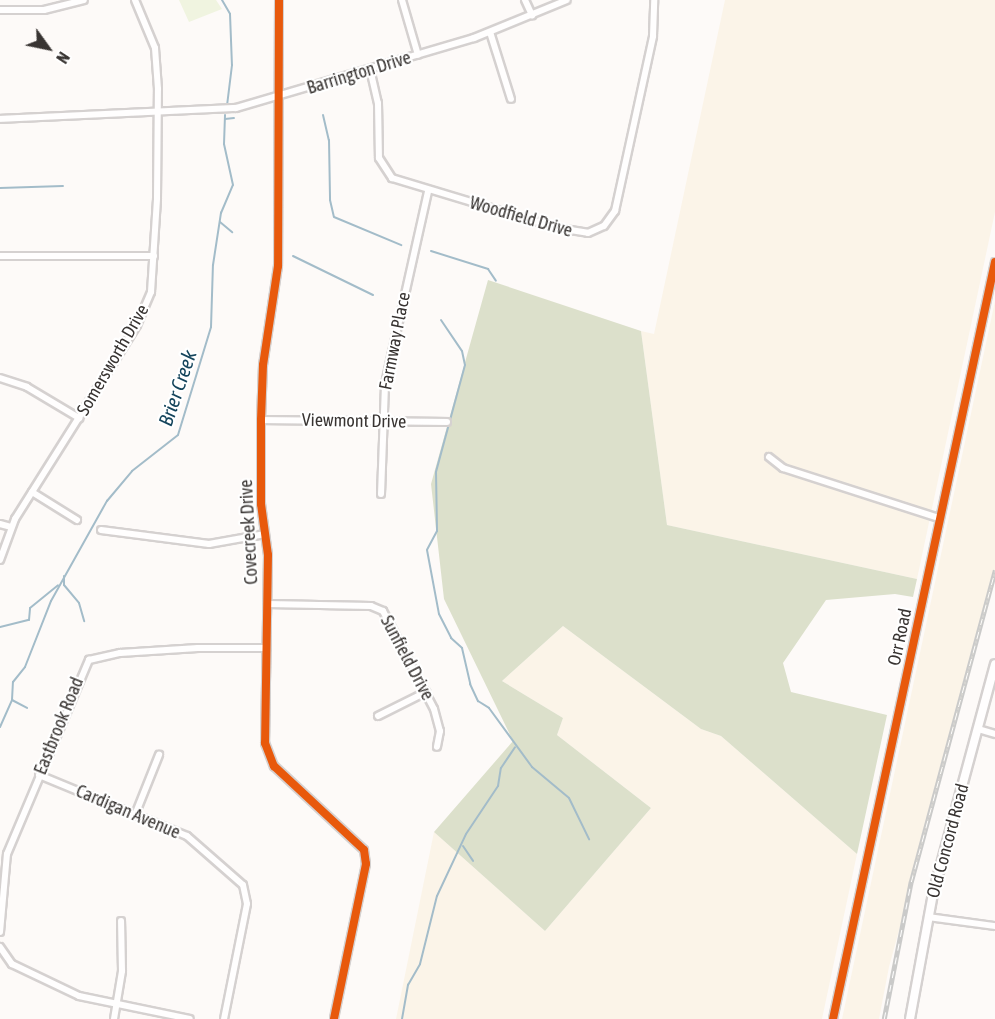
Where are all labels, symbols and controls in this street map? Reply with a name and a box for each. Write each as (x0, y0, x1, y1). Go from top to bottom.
north arrow (18, 18, 78, 78)
street label: Barrington Drive (304, 47, 414, 99)
text: N (53, 49, 73, 67)
street label: Woodfield Drive (467, 192, 575, 242)
street label: Farmway Place (375, 290, 415, 392)
street label: Somersworth Drive (73, 301, 153, 419)
water label: Brier Creek (153, 347, 201, 429)
street label: Viewmont Drive (302, 409, 406, 433)
street label: Covecreek Drive (235, 479, 263, 585)
street label: Orr Road (883, 606, 917, 668)
street label: Sunfield Drive (376, 612, 438, 704)
street label: Eastbrook Road (30, 674, 88, 778)
street label: Cardigan Avenue (73, 780, 183, 844)
street label: Old Concord Road (922, 782, 974, 900)

